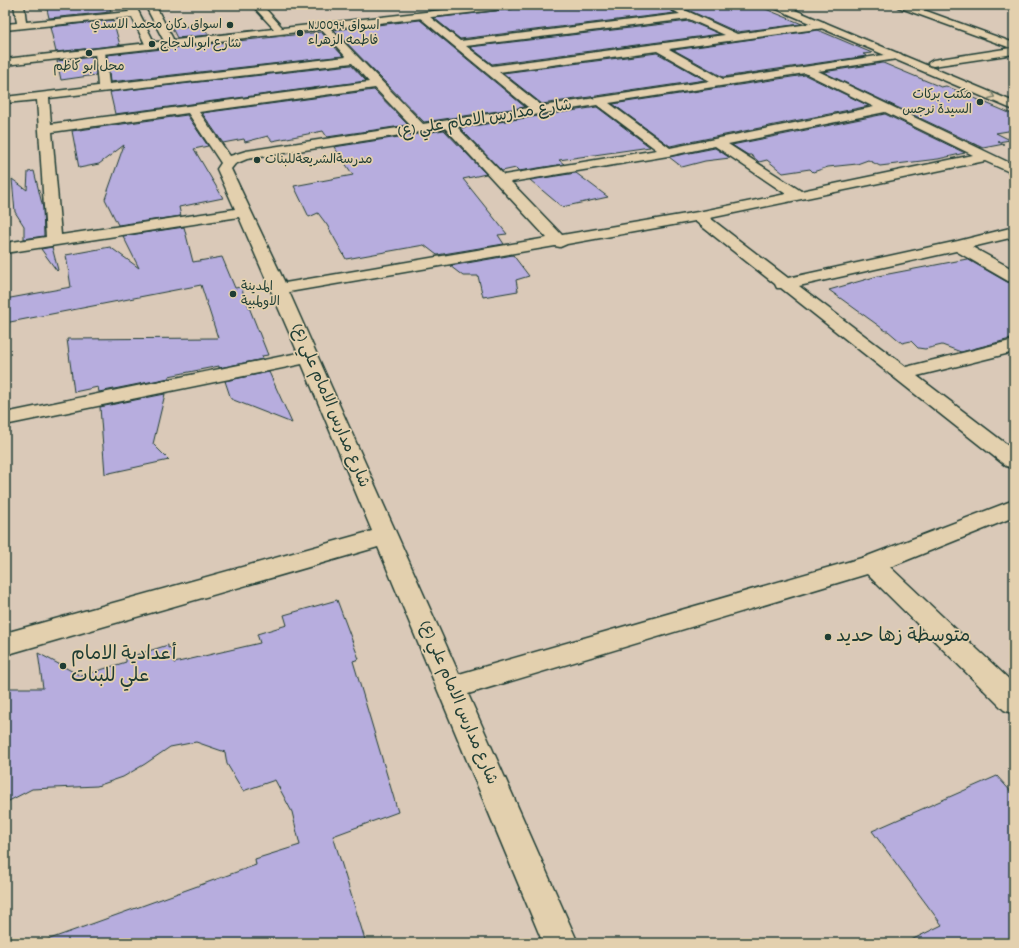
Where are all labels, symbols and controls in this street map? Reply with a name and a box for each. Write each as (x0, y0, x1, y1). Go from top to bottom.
place label: اسواق دكان محمد الاسدي (91, 16, 222, 35)
place label: NJ0094 اسواق فاطمه الزهراء (308, 17, 379, 51)
marker: اسواق دكان محمد الاسدي (225, 20, 235, 30)
marker: NJ0094 اسواق فاطمه الزهراء (295, 28, 305, 38)
place label: شارع ابو الدجاج (160, 35, 241, 54)
marker: شارع ابو الدجاج (147, 39, 157, 49)
marker: محل ابو كاظم (84, 48, 94, 58)
place label: محل ابو كاظم (53, 58, 125, 77)
place label: مكتب بركات السيدة نرجس (902, 86, 972, 120)
one-way arrow (988, 92, 995, 100)
street label: شارع مدارس الامام علي (ع) (396, 94, 574, 145)
marker: مكتب بركات السيدة نرجس (975, 97, 985, 107)
place label: مدرسةالشريعةللبنات (265, 151, 372, 170)
marker: مدرسةالشريعةللبنات (252, 155, 262, 165)
place label: المدينة الاولمبية (241, 278, 280, 312)
marker: المدينة الاولمبية (228, 289, 238, 299)
street label: شارع مدارس الامام علي (ع) (284, 320, 375, 492)
street label: شارع مدارس الامام علي (ع) (412, 617, 503, 789)
place label: متوسطة زها حديد (836, 624, 970, 651)
marker: متوسطة زها حديد (823, 632, 833, 642)
place label: أعدادية الامام علي للبنات (71, 642, 177, 691)
marker: أعدادية الامام علي للبنات (58, 661, 68, 671)

